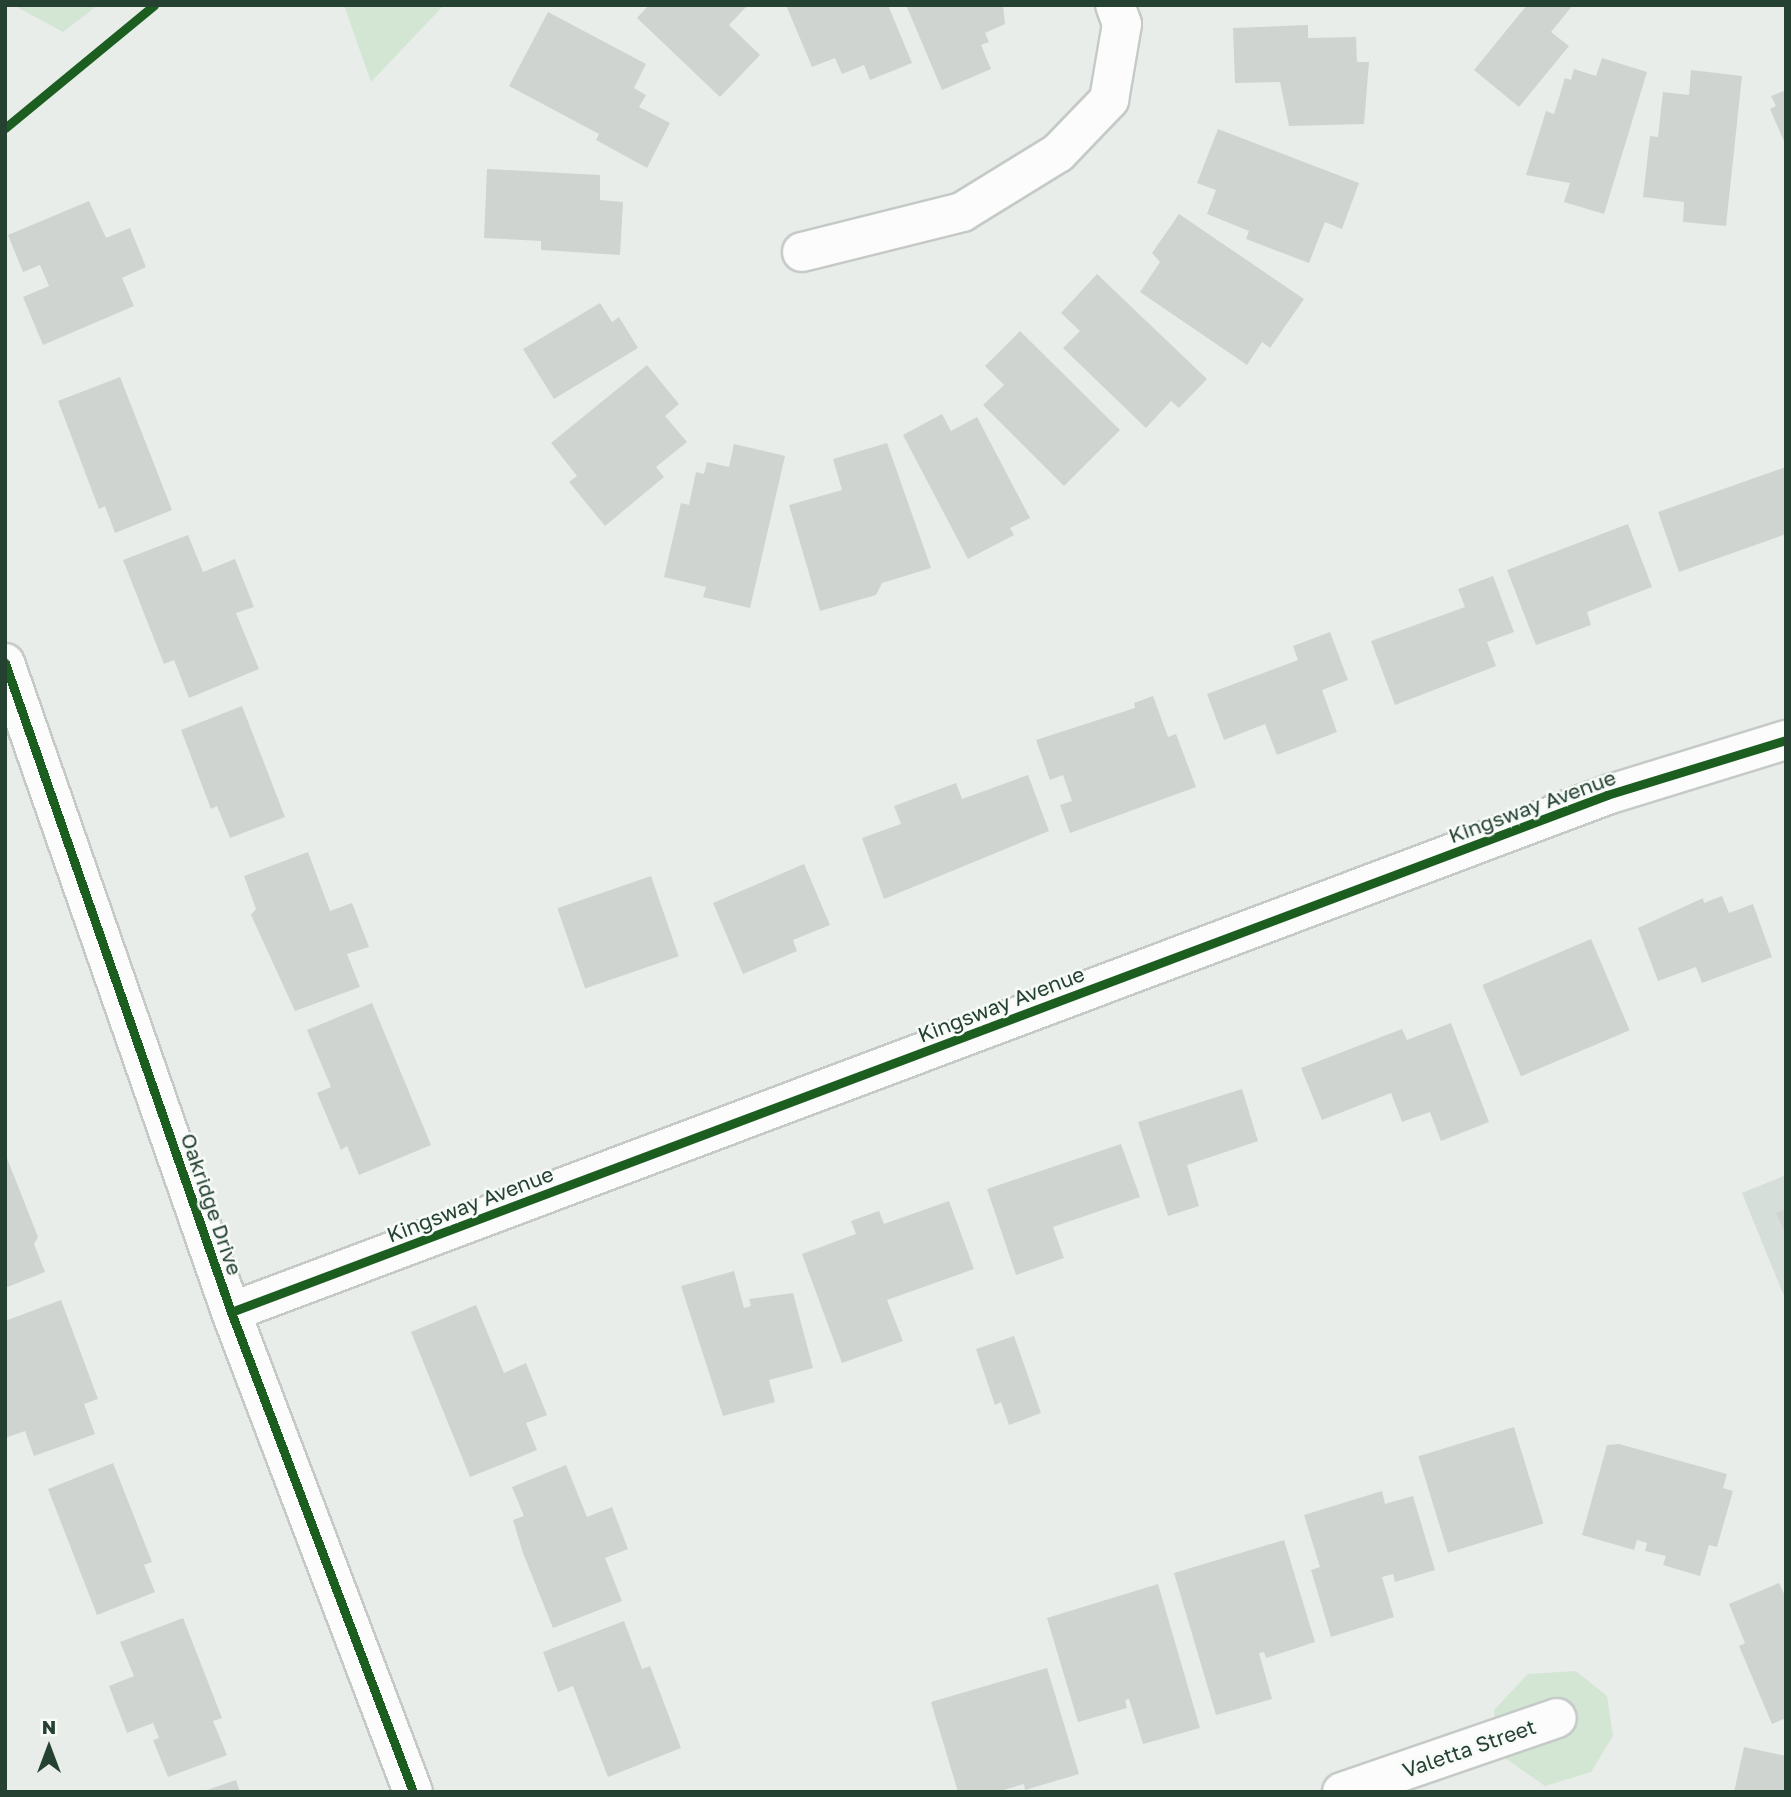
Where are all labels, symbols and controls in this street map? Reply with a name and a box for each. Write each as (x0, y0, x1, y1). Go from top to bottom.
street label: Kingsway Avenue (1445, 764, 1619, 848)
street label: Kingsway Avenue (914, 961, 1088, 1047)
street label: Oakridge Drive (176, 1130, 248, 1278)
street label: Kingsway Avenue (383, 1161, 557, 1247)
north arrow (14, 1713, 84, 1783)
street label: Valetta Street (1399, 1713, 1539, 1783)
text: N (42, 1715, 56, 1738)

